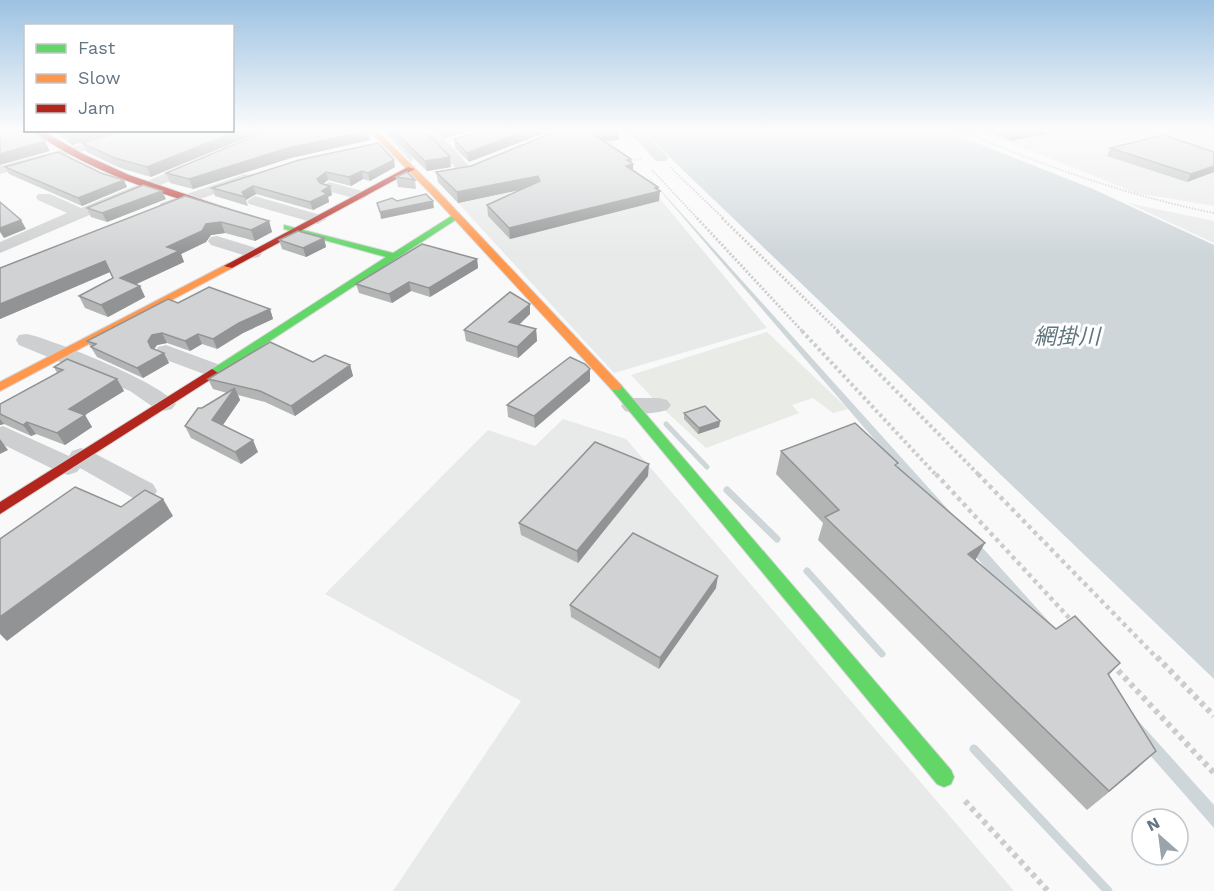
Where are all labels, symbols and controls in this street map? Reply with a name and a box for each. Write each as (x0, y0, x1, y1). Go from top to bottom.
legend (24, 24, 234, 132)
text: Fast (78, 37, 116, 58)
text: Slow (78, 67, 121, 88)
text: Jam (78, 97, 115, 118)
water label: 網掛川 (1034, 324, 1102, 349)
north arrow (1130, 807, 1190, 867)
text: N (1143, 813, 1163, 835)

